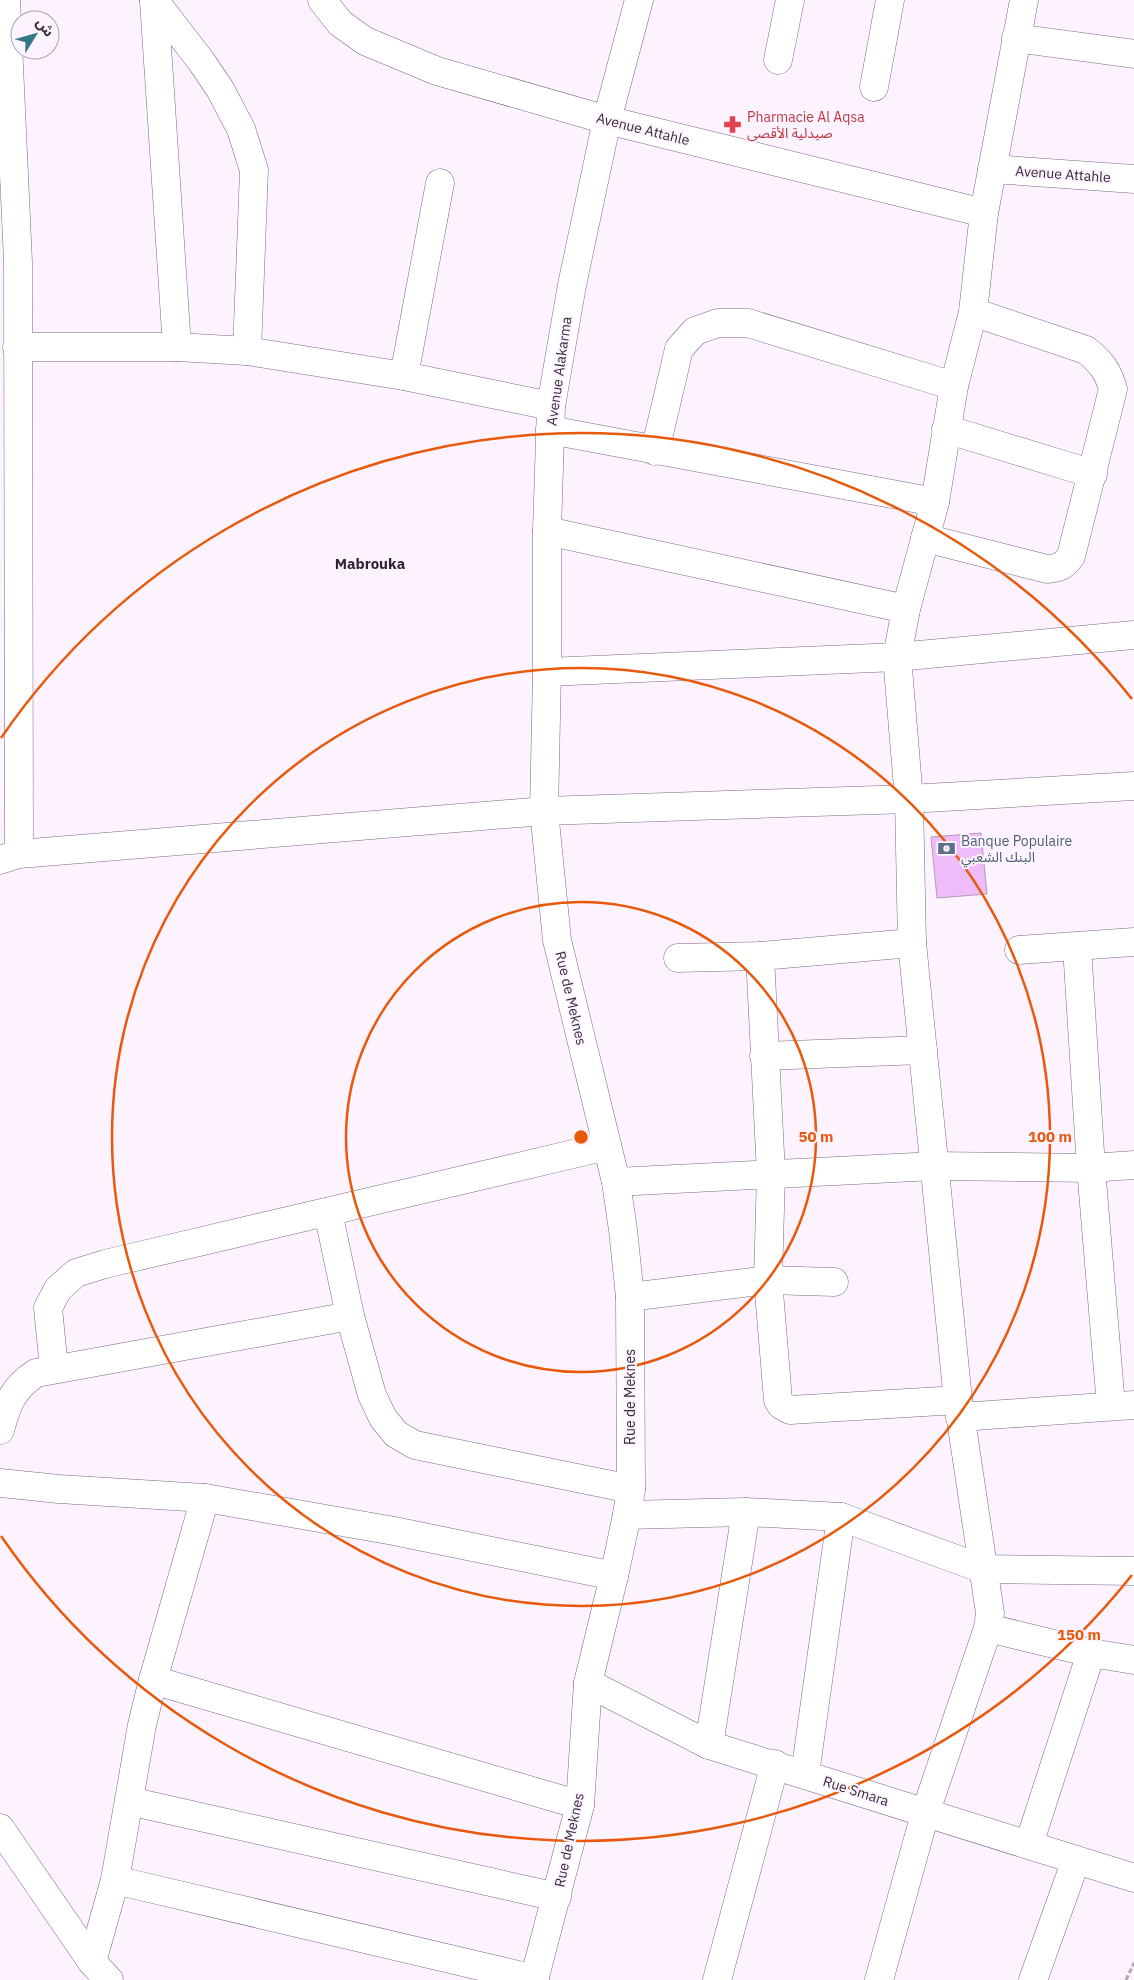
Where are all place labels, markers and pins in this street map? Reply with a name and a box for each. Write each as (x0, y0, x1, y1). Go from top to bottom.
place label: Pharmacie Al Aqsa صيدلية الأقصى (747, 108, 865, 142)
pharmacy icon: Pharmacie Al Aqsa صيدلية الأقصى (723, 115, 743, 135)
place label: Banque Populaire البنك الشعبي (961, 832, 1073, 868)
bank icon: Banque Populaire البنك الشعبي (937, 839, 957, 859)
centre of rings (572, 1128, 590, 1146)

